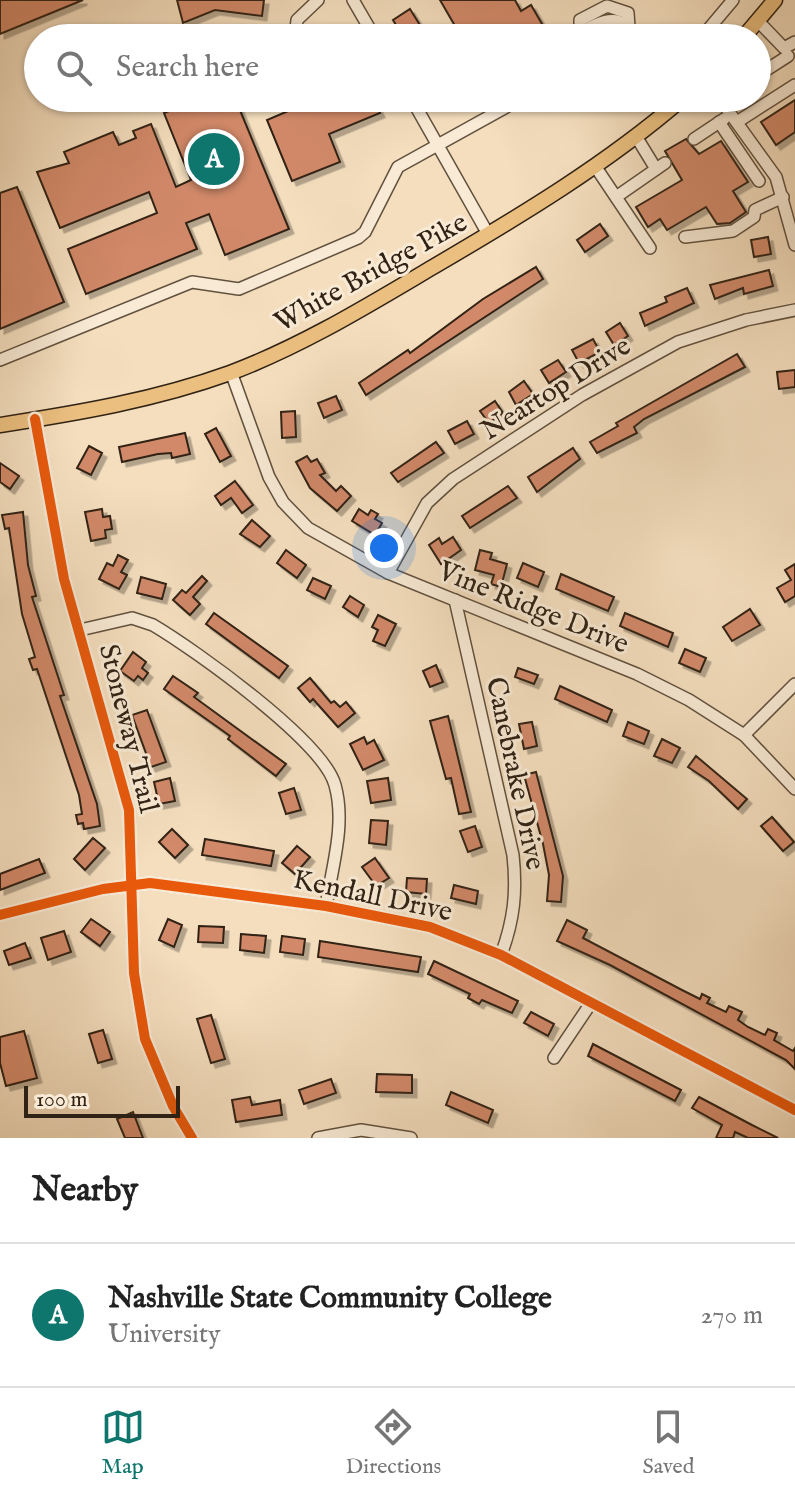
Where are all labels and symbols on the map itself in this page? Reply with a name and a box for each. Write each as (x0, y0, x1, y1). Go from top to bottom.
pin: A (188, 129, 240, 189)
street label: White Bridge Pike (269, 206, 474, 341)
street label: Neartop Drive (475, 329, 638, 449)
your location (364, 528, 404, 568)
street label: Vine Ridge Drive (432, 554, 634, 663)
street label: Stoneway Trail (90, 641, 166, 817)
street label: Canebrake Drive (477, 674, 552, 873)
street label: Kendall Drive (290, 863, 455, 930)
scale bar (24, 1082, 180, 1118)

